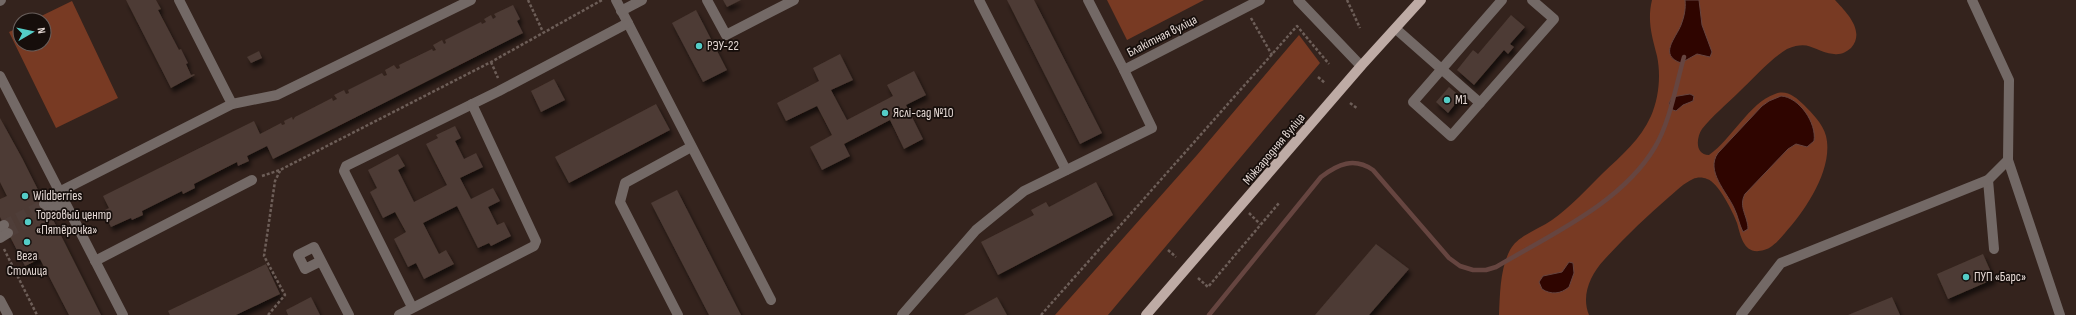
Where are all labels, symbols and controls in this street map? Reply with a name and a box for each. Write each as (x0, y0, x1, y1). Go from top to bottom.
street label: Блакітная вуліца (1124, 11, 1200, 61)
north arrow (12, 12, 52, 52)
text: N (35, 27, 48, 35)
place label: РЭУ-22 (707, 38, 739, 54)
marker: РЭУ-22 (694, 41, 704, 51)
place label: М1 (1455, 92, 1468, 108)
marker: М1 (1442, 95, 1452, 105)
place label: Яслі-сад №10 (893, 105, 954, 121)
marker: Яслі-сад №10 (880, 108, 890, 118)
street label: Міжгародняя вуліца (1239, 110, 1309, 188)
place label: Wildberries (33, 188, 82, 204)
marker: Wildberries (20, 191, 30, 201)
place label: Торговый центр «Пятёрочка» (36, 207, 112, 238)
marker: Торговый центр «Пятёрочка» (23, 217, 33, 227)
marker: Вега Столица (22, 237, 32, 247)
place label: Вега Столица (7, 248, 47, 279)
place label: ПУП «Барс» (1974, 269, 2026, 285)
marker: ПУП «Барс» (1961, 272, 1971, 282)

